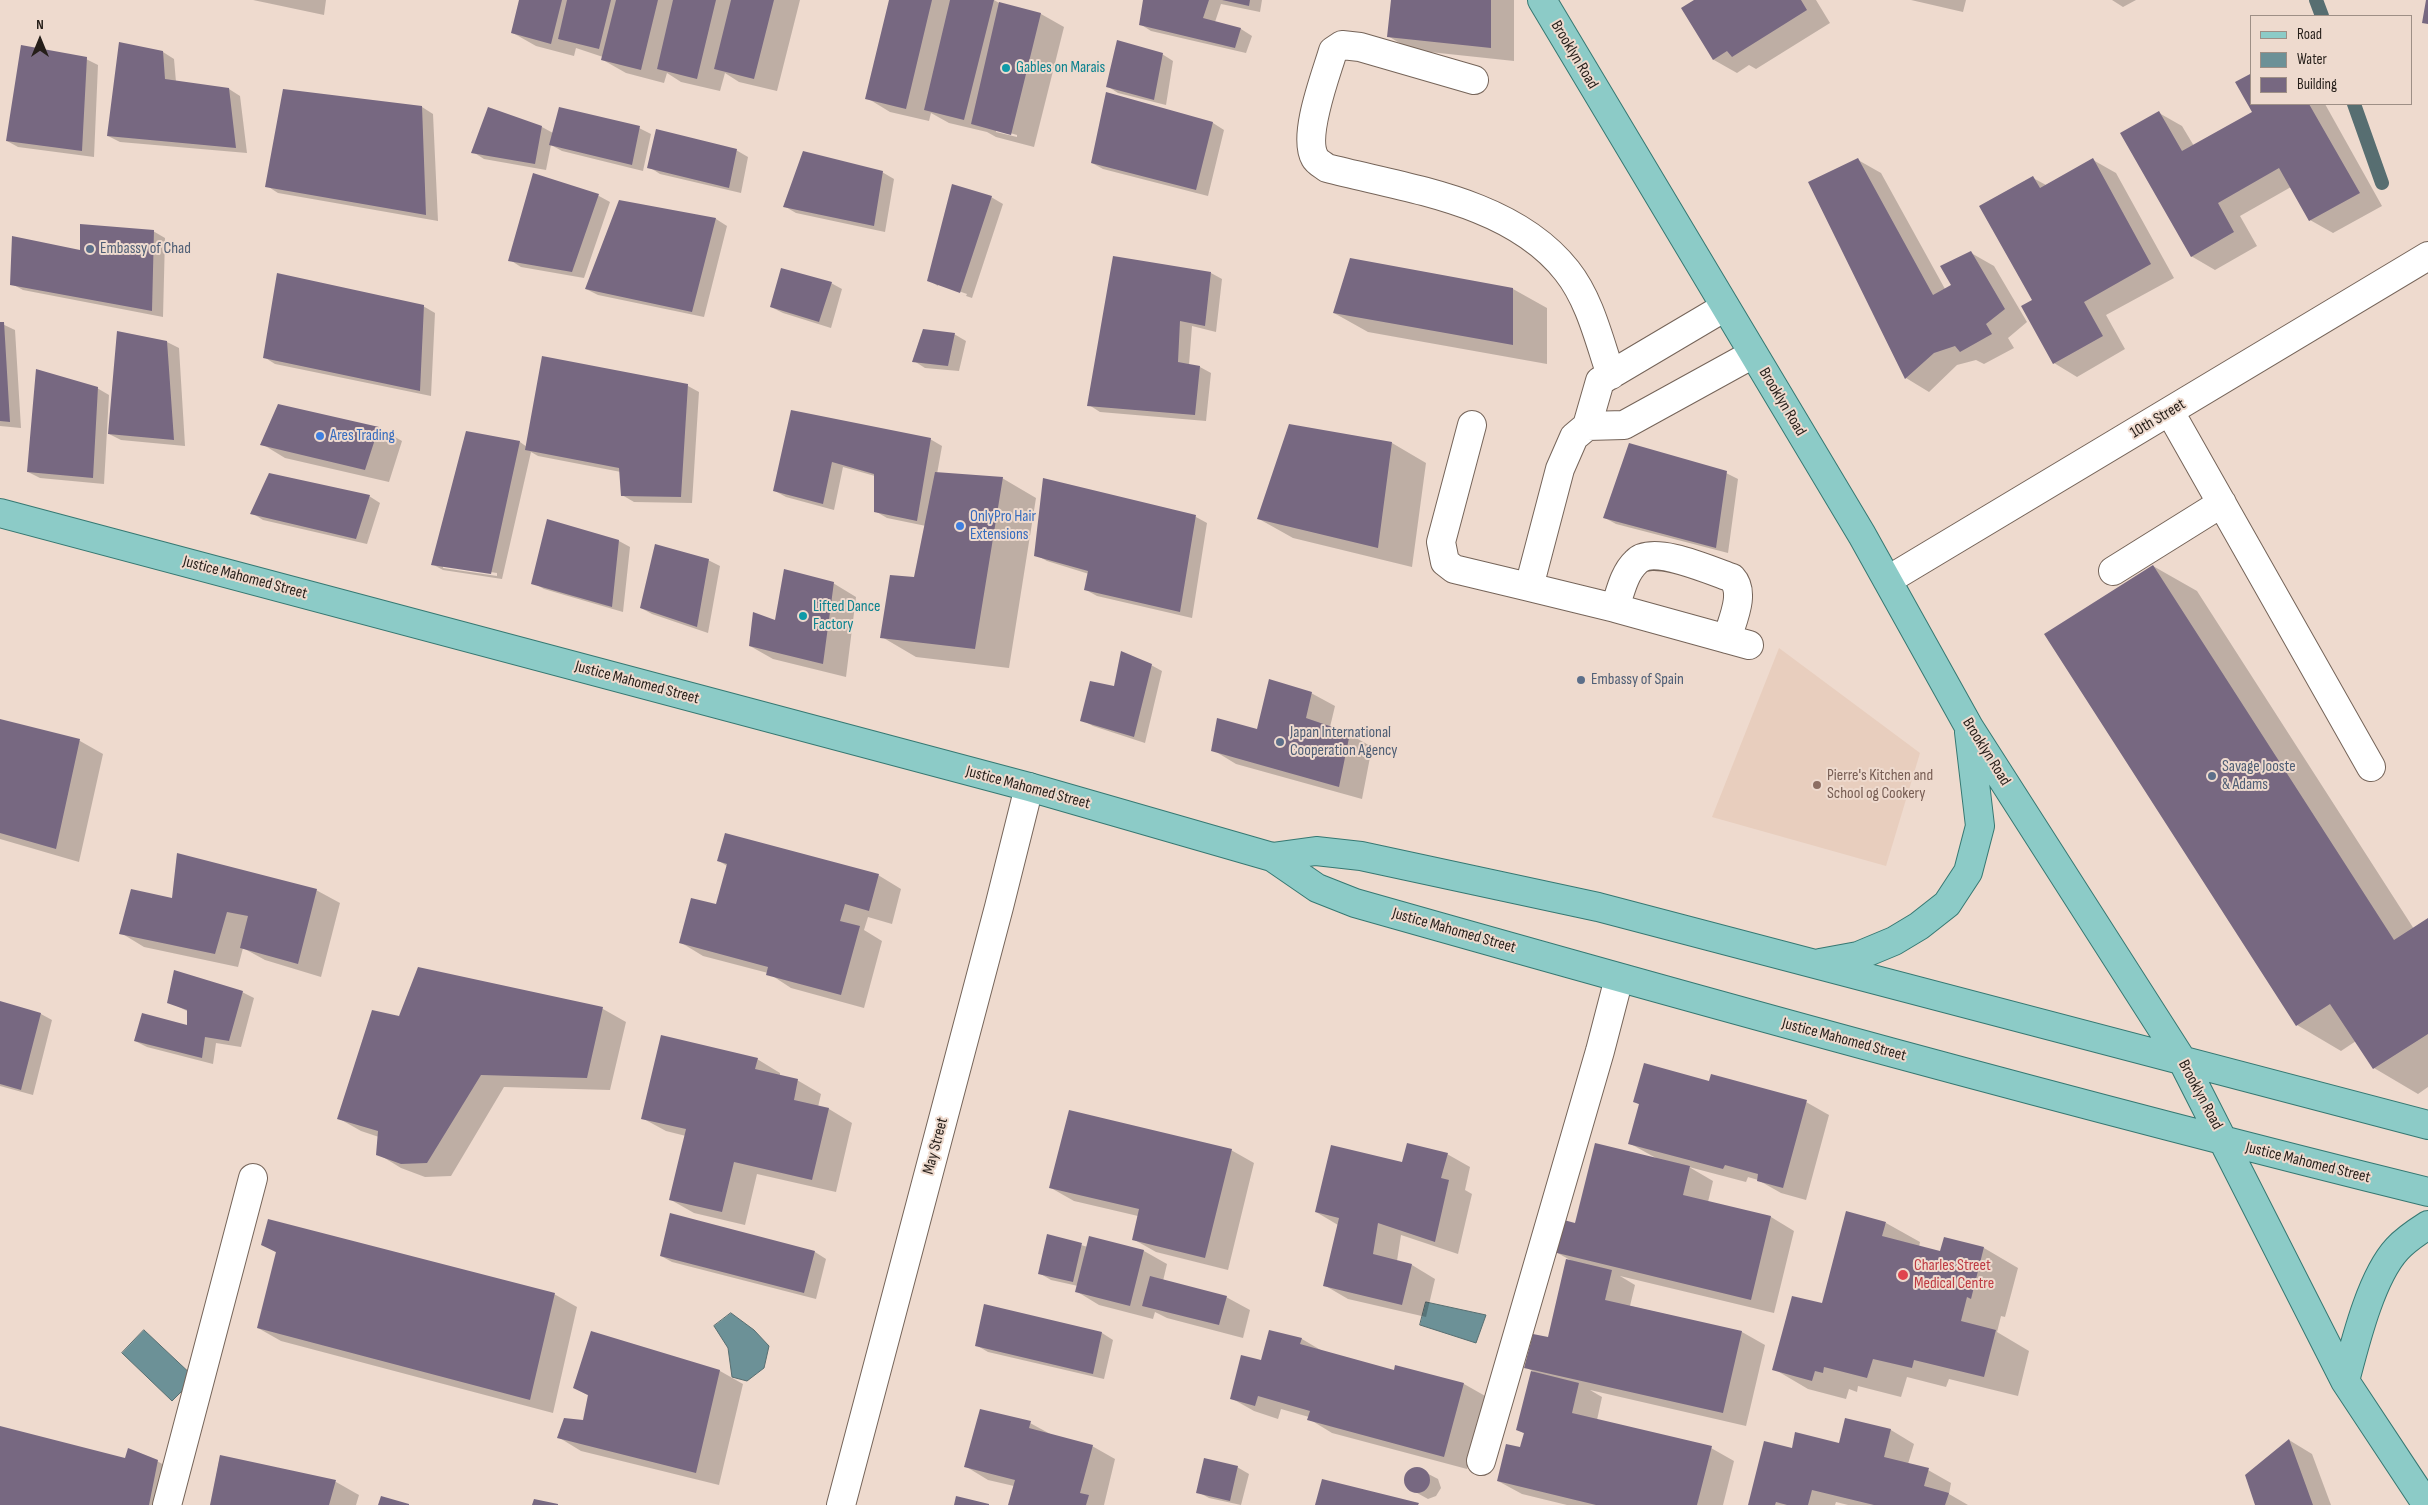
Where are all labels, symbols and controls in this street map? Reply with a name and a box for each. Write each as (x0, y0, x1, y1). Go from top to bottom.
north arrow (15, 15, 65, 65)
legend (2250, 15, 2413, 105)
text: N (36, 16, 44, 33)
street label: Brooklyn Road (1546, 17, 1602, 93)
text: Road (2297, 25, 2322, 44)
text: Water (2297, 50, 2327, 69)
place label: Gables on Marais (1016, 58, 1105, 78)
marker: Gables on Marais (1000, 62, 1012, 74)
text: Building (2297, 75, 2337, 94)
place label: Embassy of Chad (100, 239, 191, 259)
marker: Embassy of Chad (84, 243, 96, 255)
street label: Brooklyn Road (1754, 364, 1810, 440)
street label: 10th Street (2127, 395, 2189, 443)
place label: Ares Trading (330, 426, 395, 446)
marker: Ares Trading (314, 430, 326, 442)
place label: OnlyPro Hair Extensions (970, 507, 1036, 545)
marker: OnlyPro Hair Extensions (954, 520, 966, 532)
street label: Justice Mahomed Street (181, 552, 309, 604)
place label: Lifted Dance Factory (813, 597, 880, 635)
marker: Lifted Dance Factory (797, 610, 809, 622)
street label: Justice Mahomed Street (573, 657, 701, 709)
place label: Embassy of Spain (1591, 670, 1684, 690)
marker: Embassy of Spain (1575, 674, 1587, 686)
street label: Brooklyn Road (1958, 715, 2014, 789)
place label: Japan International Cooperation Agency (1290, 723, 1397, 761)
marker: Japan International Cooperation Agency (1274, 736, 1286, 748)
place label: Savage Jooste & Adams (2222, 757, 2296, 795)
street label: Justice Mahomed Street (964, 762, 1092, 814)
place label: Pierre's Kitchen and School og Cookery (1827, 766, 1933, 804)
marker: Savage Jooste & Adams (2206, 770, 2218, 782)
marker: Pierre's Kitchen and School og Cookery (1811, 779, 1823, 791)
street label: Justice Mahomed Street (1390, 904, 1518, 958)
street label: Justice Mahomed Street (1780, 1014, 1908, 1066)
street label: Brooklyn Road (2174, 1057, 2226, 1133)
street label: May Street (919, 1115, 953, 1177)
street label: Justice Mahomed Street (2244, 1138, 2372, 1188)
place label: Charles Street Medical Centre (1914, 1256, 1994, 1294)
marker: Charles Street Medical Centre (1896, 1268, 1910, 1282)

